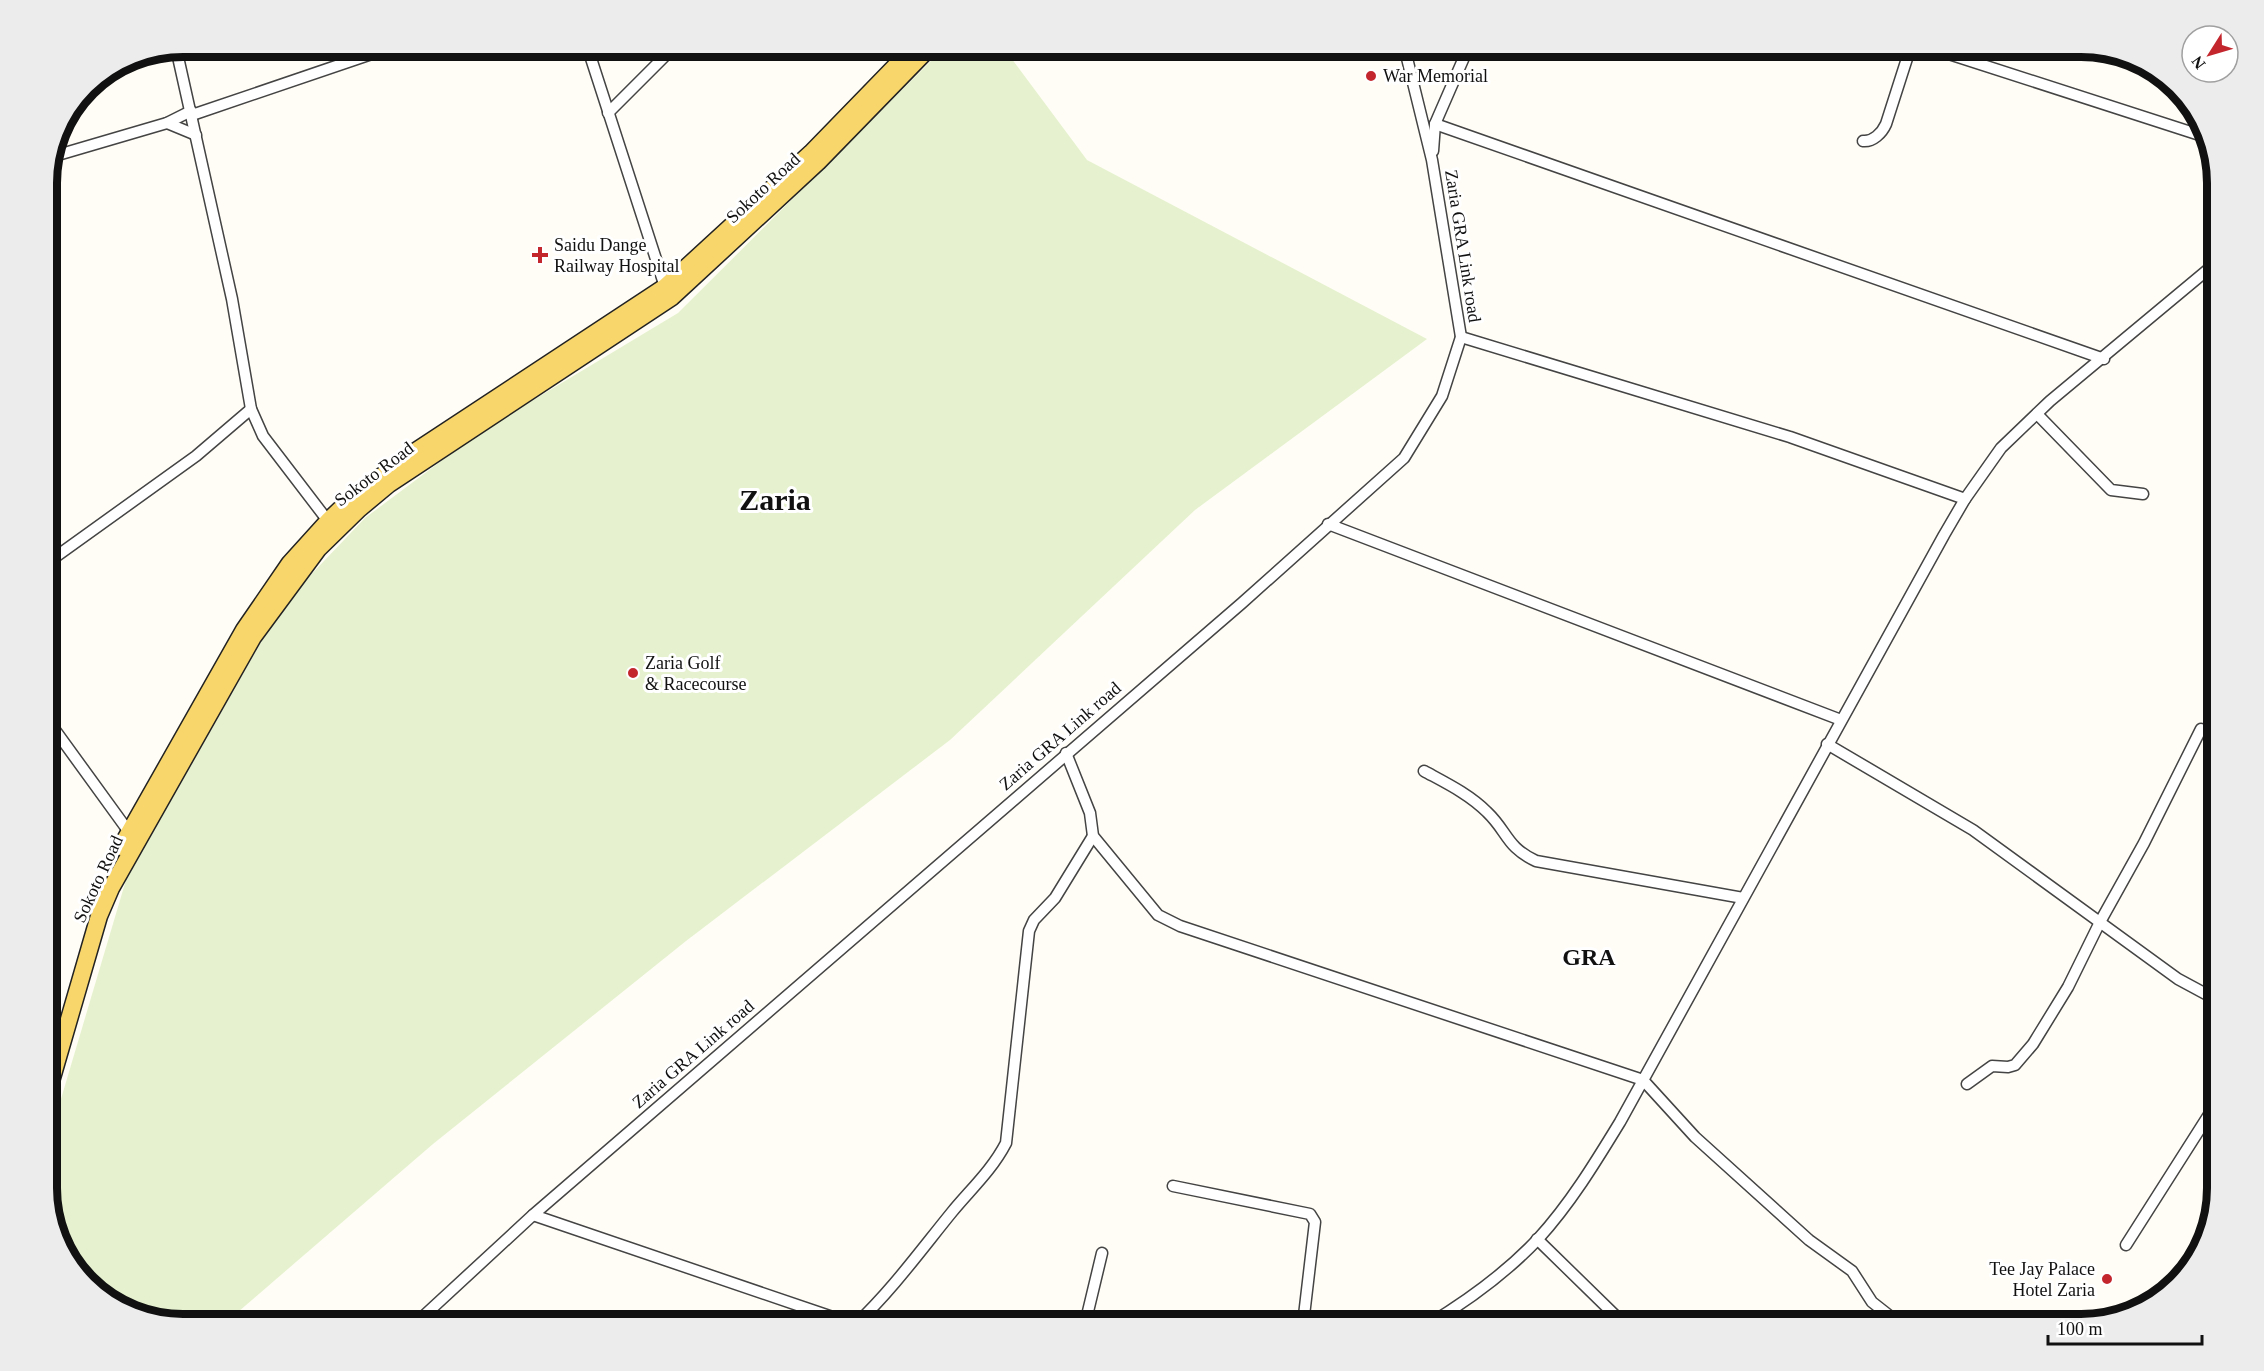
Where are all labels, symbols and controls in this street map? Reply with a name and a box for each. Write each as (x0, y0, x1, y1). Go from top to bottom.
north arrow (2180, 24, 2240, 84)
text: N (2188, 53, 2209, 72)
place label: War Memorial (1383, 66, 1488, 86)
marker: War Memorial (1364, 69, 1378, 83)
street label: Sokoto Road (722, 149, 804, 227)
street label: Zaria GRA Link road (1441, 168, 1485, 324)
place label: Saidu Dange Railway Hospital (554, 235, 679, 276)
marker: Saidu Dange Railway Hospital (531, 246, 549, 264)
street label: Sokoto Road (331, 438, 417, 510)
district label: Zaria (739, 483, 811, 516)
place label: Zaria Golf & Racecourse (645, 653, 746, 694)
marker: Zaria Golf & Racecourse (626, 666, 640, 680)
street label: Zaria GRA Link road (995, 678, 1125, 794)
street label: Sokoto Road (69, 832, 127, 926)
district label: GRA (1562, 944, 1616, 970)
street label: Zaria GRA Link road (628, 996, 758, 1112)
place label: Tee Jay Palace Hotel Zaria (1989, 1259, 2095, 1300)
marker: Tee Jay Palace Hotel Zaria (2100, 1272, 2114, 1286)
scale bar (2048, 1308, 2202, 1346)
text: 100 m (2057, 1319, 2103, 1339)

